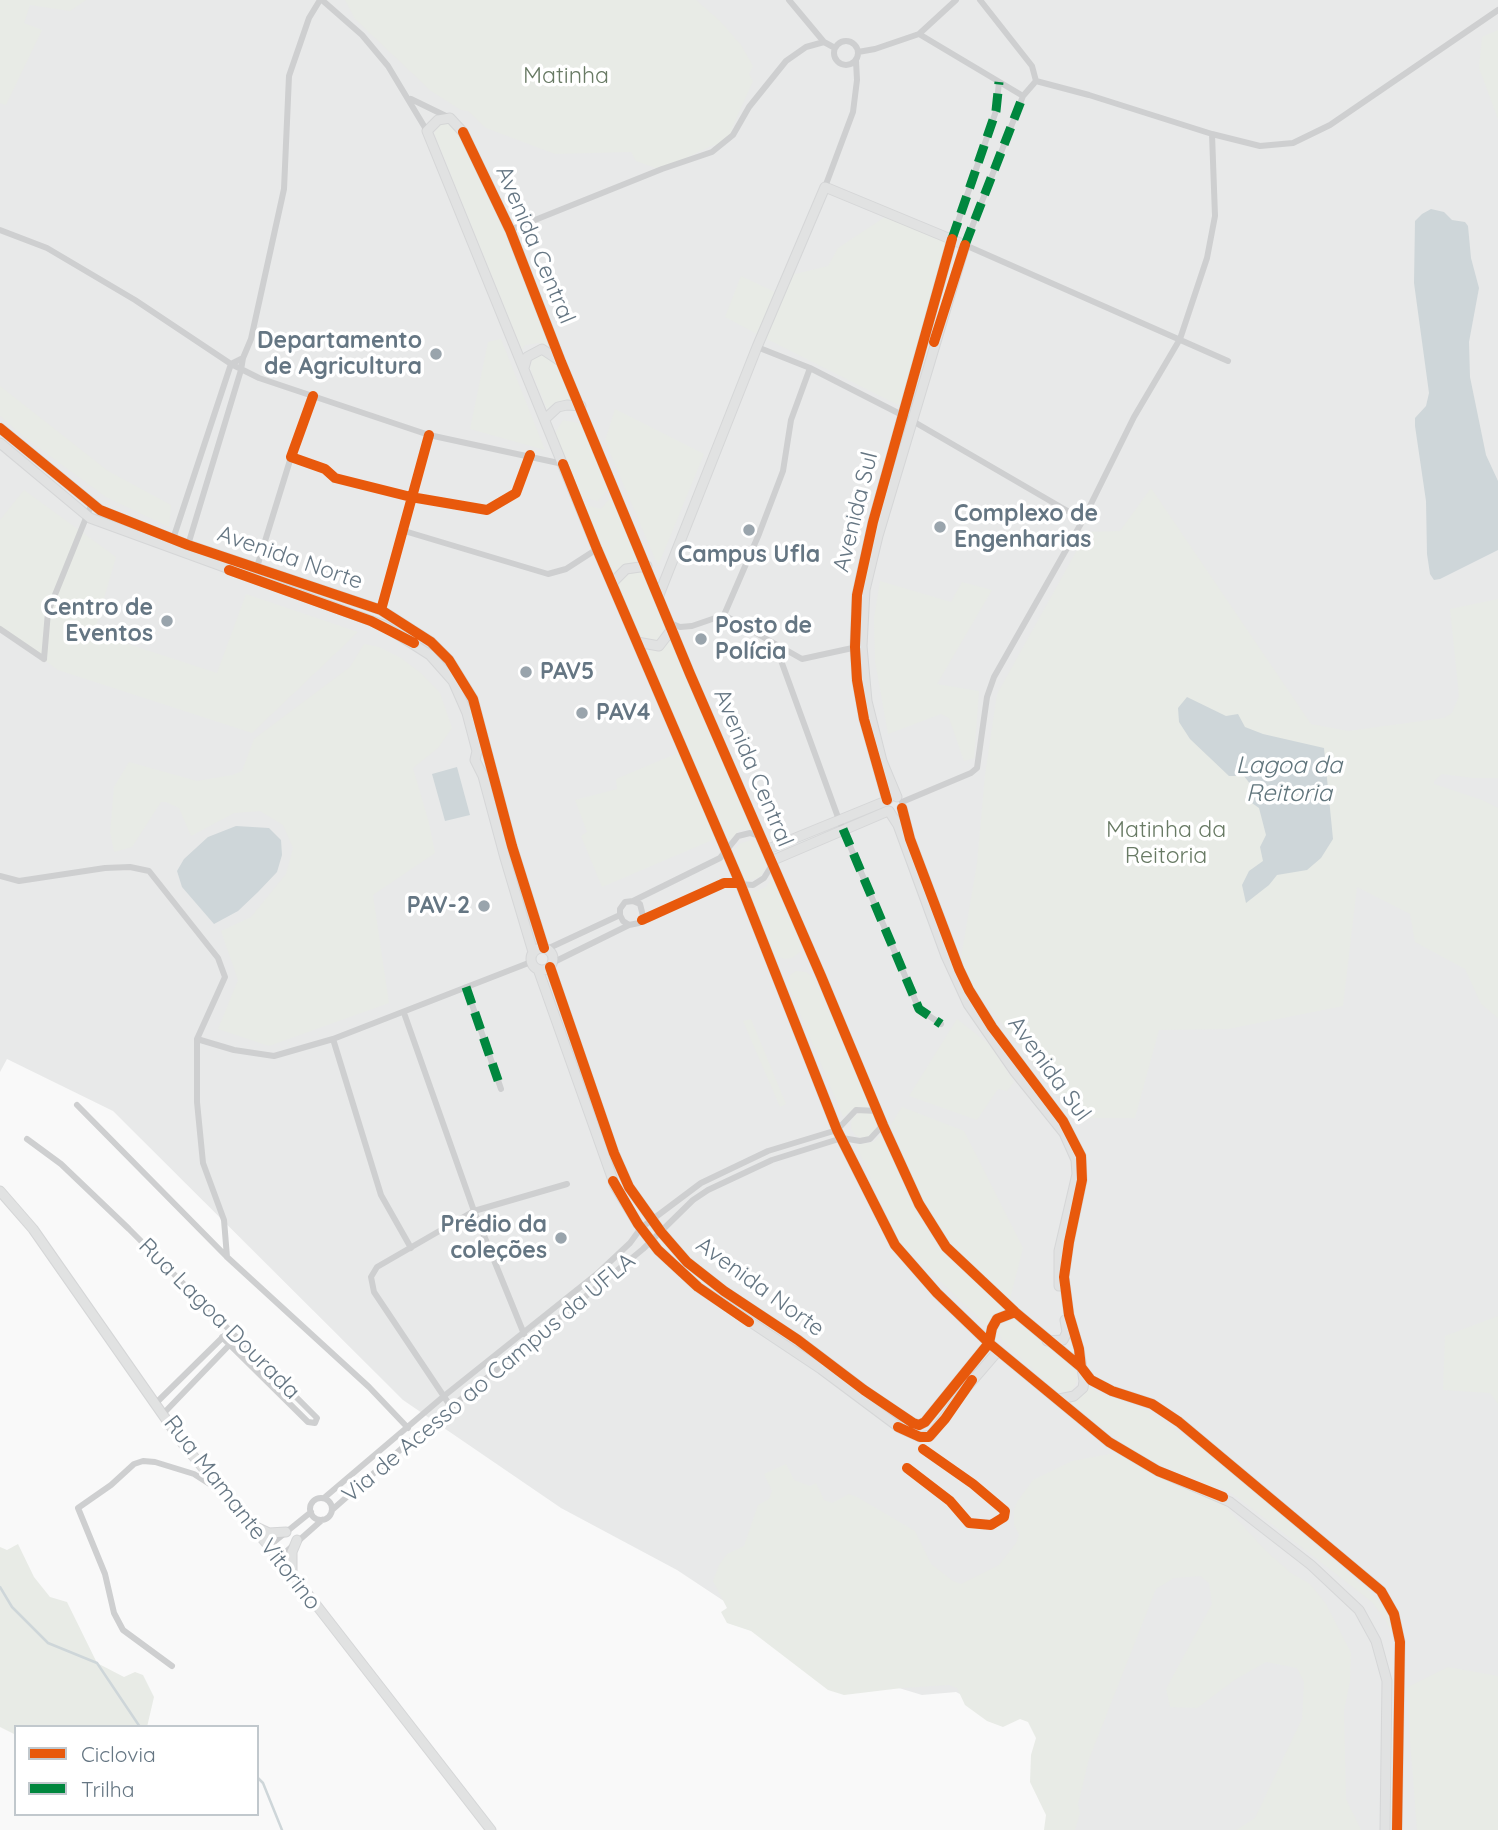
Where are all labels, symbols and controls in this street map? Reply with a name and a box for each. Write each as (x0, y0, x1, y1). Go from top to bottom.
park label: Matinha (523, 62, 609, 90)
street label: Avenida Central (489, 162, 581, 328)
place label: Departamento de Agricultura (257, 327, 422, 381)
marker: Departamento de Agricultura (428, 346, 444, 362)
street label: Avenida Sul (828, 449, 884, 575)
place label: Complexo de Engenharias (954, 500, 1098, 554)
marker: Complexo de Engenharias (932, 519, 948, 535)
street label: Avenida Norte (214, 520, 366, 596)
marker: Campus Ufla (741, 522, 757, 538)
place label: Campus Ufla (678, 541, 820, 569)
place label: Centro de Eventos (44, 594, 153, 648)
place label: Posto de Polícia (715, 612, 812, 666)
marker: Centro de Eventos (159, 613, 175, 629)
marker: Posto de Polícia (693, 631, 709, 647)
place label: PAV5 (540, 658, 594, 686)
marker: PAV5 (518, 664, 534, 680)
street label: Avenida Central (707, 685, 799, 851)
place label: PAV4 (596, 699, 651, 727)
marker: PAV4 (574, 705, 590, 721)
water label: Lagoa da Reitoria (1236, 752, 1342, 808)
park label: Matinha da Reitoria (1106, 816, 1226, 870)
place label: PAV-2 (407, 892, 470, 920)
marker: PAV-2 (476, 898, 492, 914)
street label: Avenida Sul (1002, 1011, 1096, 1127)
place label: Prédio da coleções (441, 1211, 547, 1265)
marker: Prédio da coleções (553, 1230, 569, 1246)
street label: Avenida Norte (690, 1231, 830, 1343)
street label: Rua Lagoa Dourada (133, 1233, 305, 1405)
street label: Via de Acesso ao Campus da UFLA (337, 1247, 641, 1509)
street label: Rua Mamante Vitorino (157, 1410, 327, 1616)
legend (14, 1725, 259, 1816)
text: Ciclovia (81, 1741, 156, 1767)
text: Trilha (81, 1776, 135, 1802)

